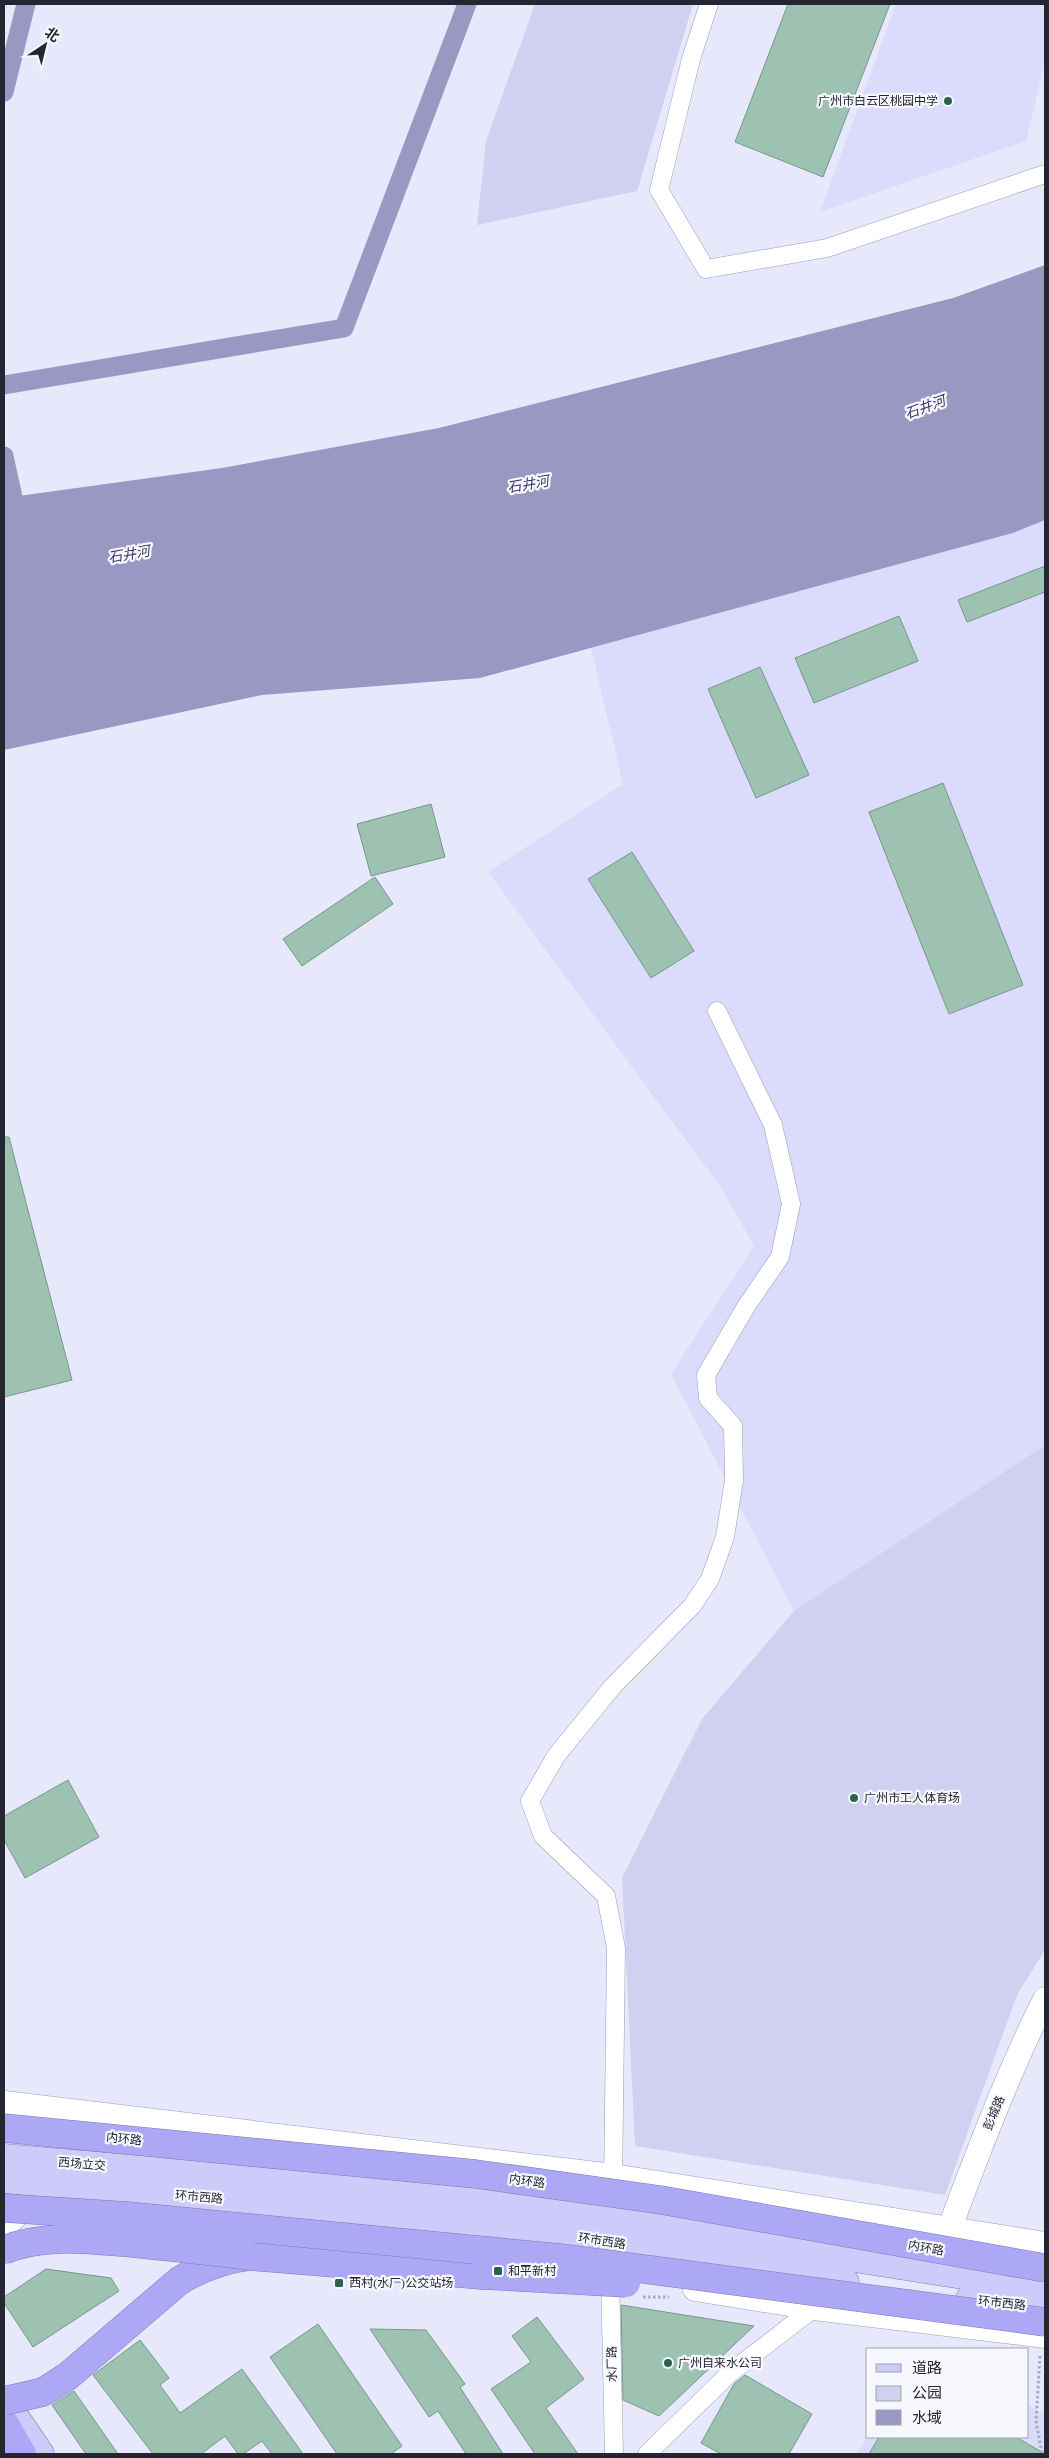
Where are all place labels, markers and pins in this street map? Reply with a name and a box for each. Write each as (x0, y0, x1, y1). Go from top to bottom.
place label: 广州市白云区桃园中学 (818, 93, 938, 108)
marker: 广州市白云区桃园中学 (942, 95, 954, 107)
place label: 广州市工人体育场 (864, 1790, 960, 1805)
marker: 广州市工人体育场 (848, 1792, 860, 1804)
place label: 和平新村 (508, 2263, 557, 2278)
marker: 和平新村 (492, 2265, 504, 2277)
place label: 西村(水厂)公交站场 (349, 2275, 453, 2290)
marker: 西村(水厂)公交站场 (333, 2277, 345, 2289)
place label: 广州自来水公司 (678, 2355, 762, 2370)
marker: 广州自来水公司 (662, 2357, 674, 2369)

